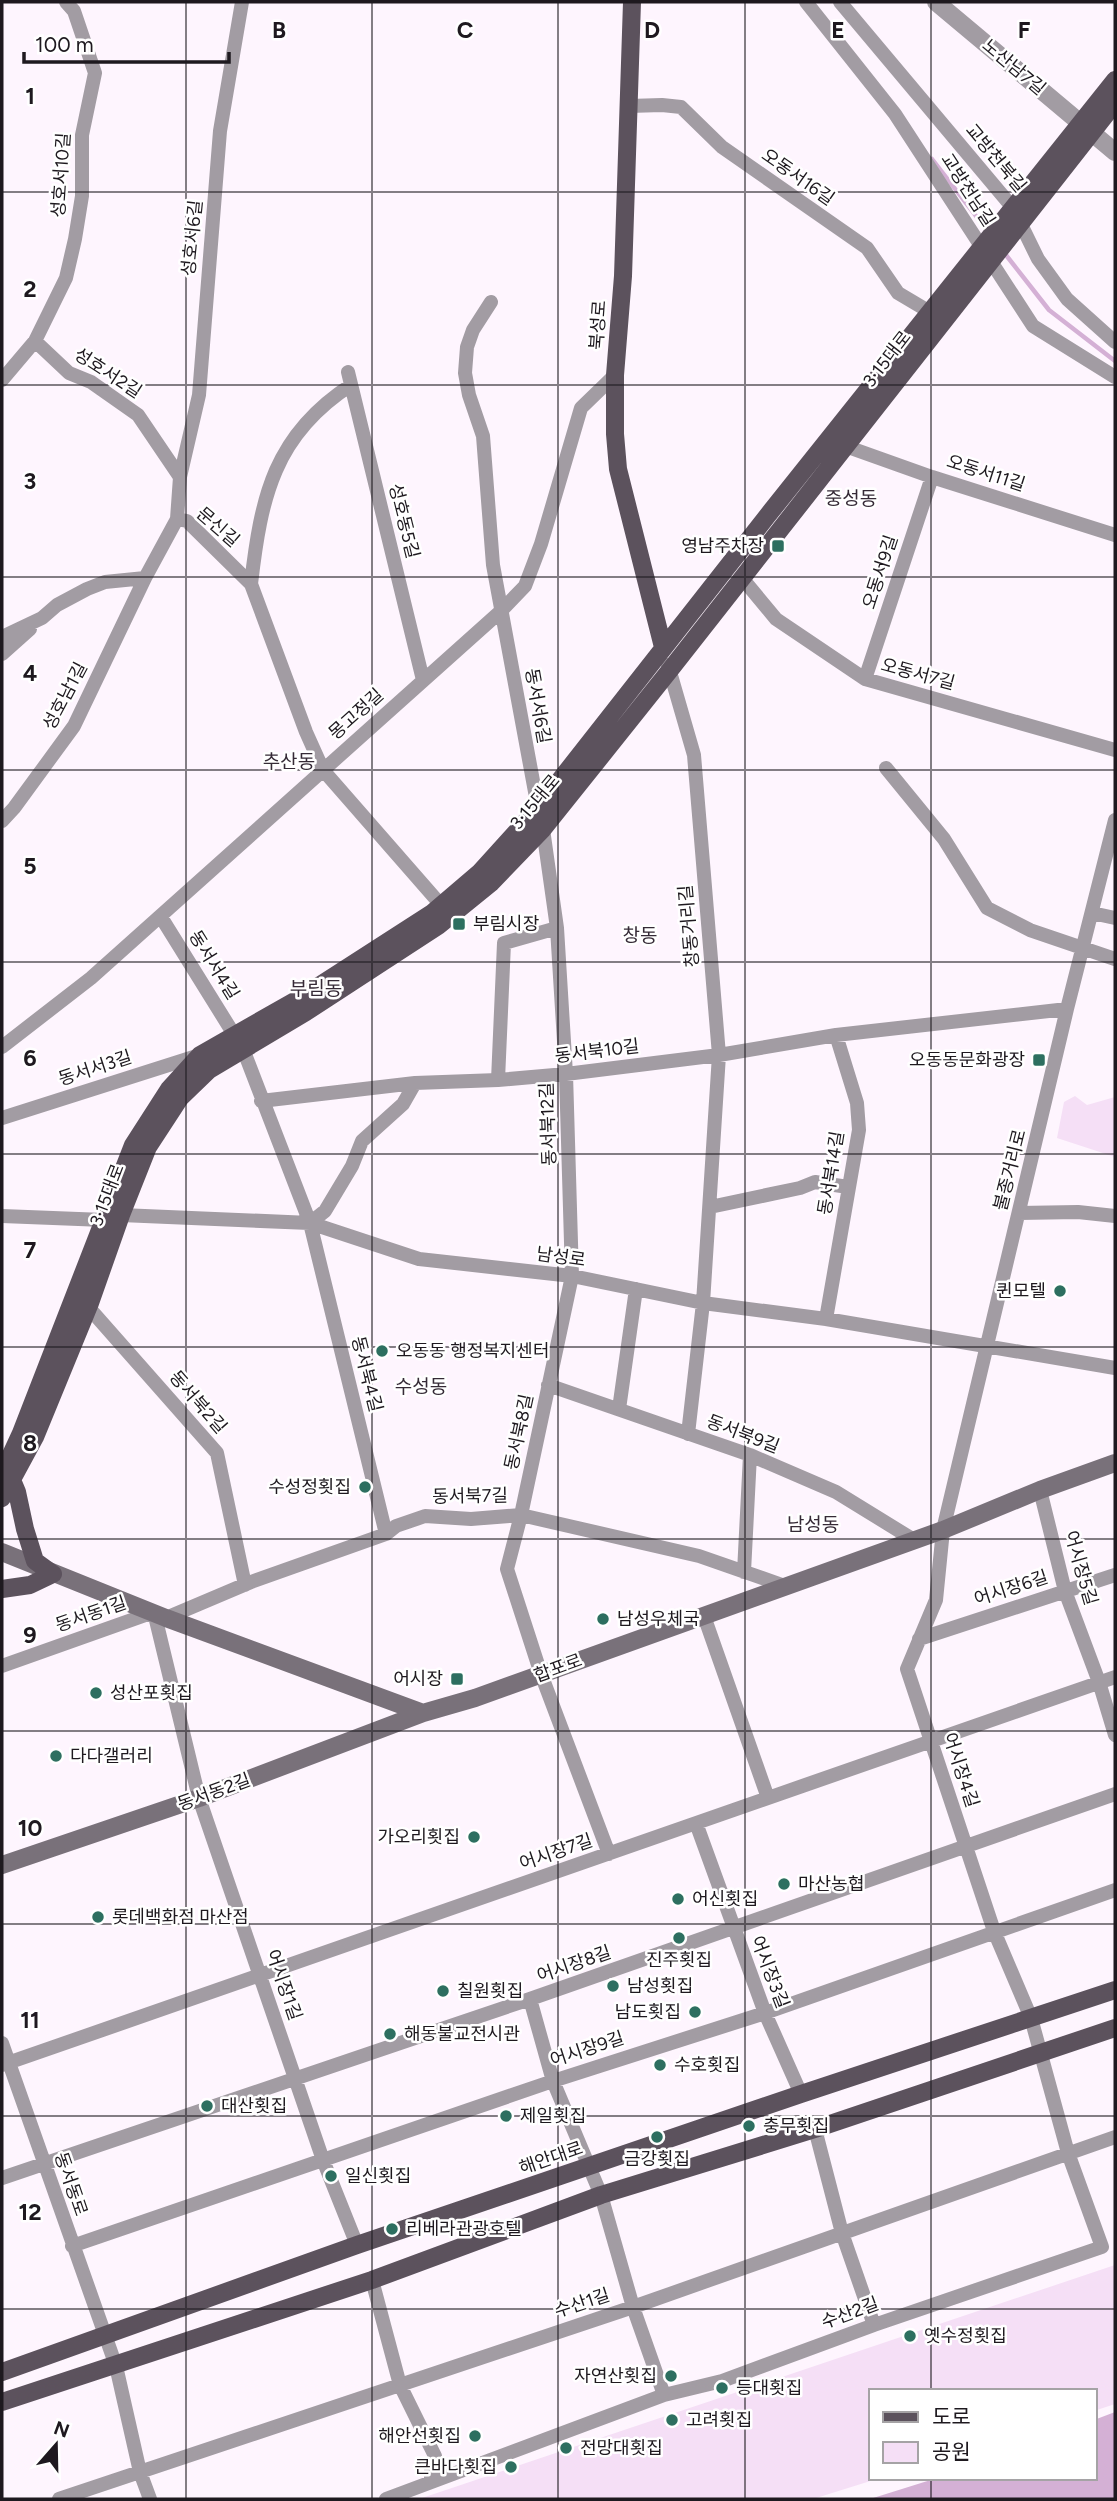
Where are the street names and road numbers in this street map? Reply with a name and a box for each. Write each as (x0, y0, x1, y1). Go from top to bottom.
street label: 노산남7길 (978, 34, 1050, 100)
street label: 교방천북길 (961, 119, 1031, 197)
street label: 성호서10길 (47, 132, 75, 218)
street label: 오동서16길 (757, 144, 839, 210)
street label: 교방천남길 (936, 149, 1000, 231)
street label: 성호서6길 (177, 199, 207, 277)
street label: 북성로 (585, 299, 611, 351)
street label: 3·15대로 (858, 327, 916, 391)
street label: 성호서2길 (70, 343, 146, 403)
street label: 오동서11길 (944, 450, 1028, 496)
street label: 성호동5길 (384, 481, 424, 561)
street label: 문신길 (192, 502, 244, 552)
street label: 오동서9길 (858, 532, 902, 612)
street label: 오동서7길 (878, 654, 958, 694)
street label: 성호남1길 (38, 658, 92, 734)
street label: 동서서6길 (521, 666, 555, 746)
street label: 몽고정길 (324, 684, 388, 744)
street label: 3·15대로 (506, 770, 564, 834)
street label: 창동거리길 (674, 884, 704, 968)
street label: 동서서4길 (184, 926, 244, 1004)
street label: 동서북10길 (553, 1035, 641, 1067)
street label: 동서서3길 (55, 1046, 135, 1090)
street label: 동서북12길 (536, 1082, 560, 1166)
street label: 불종거리로 (989, 1127, 1031, 1213)
street label: 동서북14길 (813, 1129, 849, 1217)
street label: 3·15대로 (85, 1161, 129, 1229)
street label: 남성로 (535, 1243, 587, 1271)
street label: 동서북4길 (347, 1334, 387, 1414)
street label: 동서북2길 (165, 1366, 231, 1438)
street label: 동서북8길 (500, 1392, 538, 1472)
street label: 동서북9길 (703, 1410, 783, 1458)
street label: 동서북7길 (432, 1484, 508, 1508)
street label: 어시장5길 (1060, 1528, 1102, 1608)
street label: 어시장6길 (971, 1566, 1051, 1610)
street label: 동서동1길 (53, 1592, 129, 1636)
street label: 합포로 (531, 1649, 585, 1687)
street label: 어시장4길 (939, 1730, 983, 1810)
street label: 동서동2길 (174, 1769, 254, 1815)
street label: 어시장7길 (517, 1829, 595, 1875)
street label: 어시장3길 (746, 1933, 794, 2011)
street label: 어시장8길 (534, 1941, 614, 1987)
street label: 어시장1길 (262, 1947, 306, 2023)
street label: 어시장9길 (547, 2027, 627, 2071)
street label: 해안대로 (516, 2137, 586, 2179)
street label: 동서동로 (50, 2149, 92, 2219)
street label: 수산1길 (551, 2284, 613, 2322)
street label: 수산2길 (818, 2292, 882, 2334)

